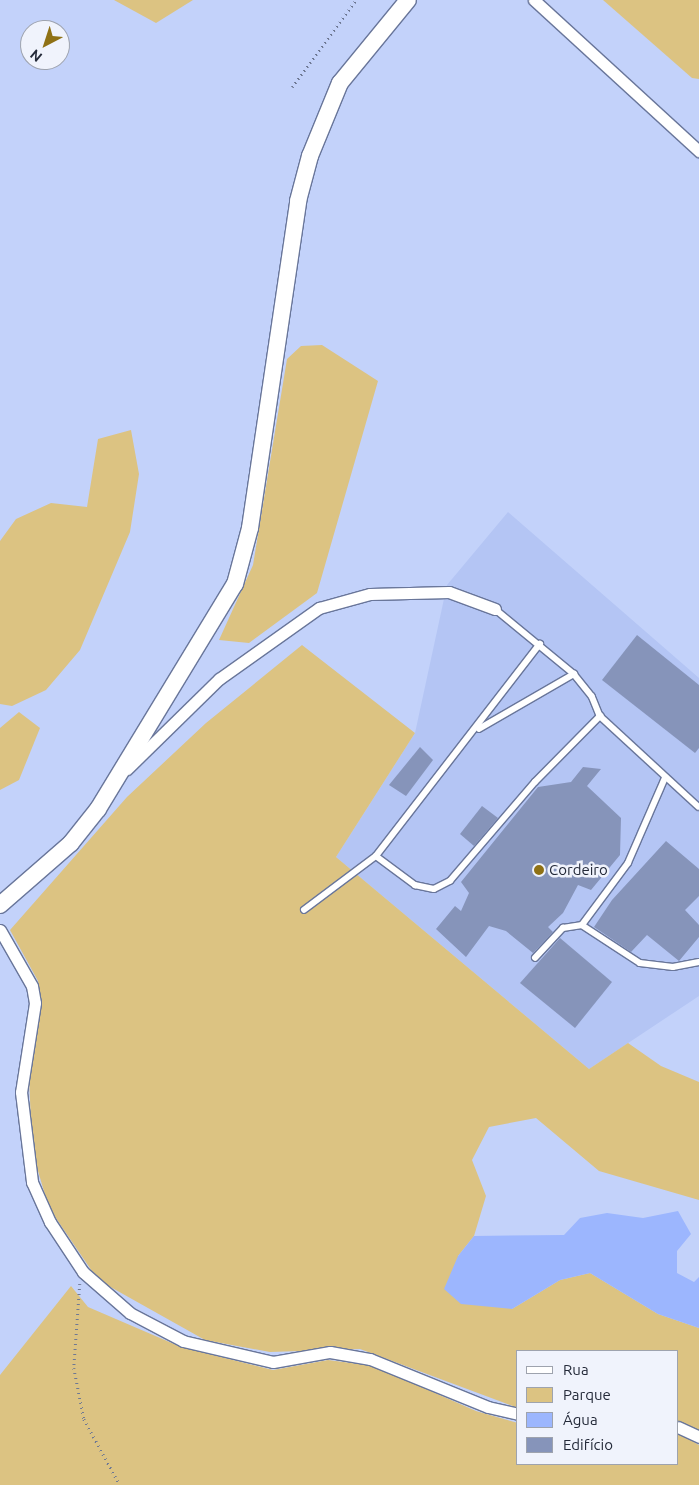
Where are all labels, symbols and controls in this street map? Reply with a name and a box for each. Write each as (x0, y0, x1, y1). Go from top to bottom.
north arrow (20, 20, 70, 70)
text: N (27, 46, 45, 65)
place label: Cordeiro (549, 861, 608, 879)
marker: Cordeiro (533, 864, 545, 876)
legend (516, 1350, 679, 1465)
text: Rua (563, 1361, 589, 1378)
text: Parque (563, 1386, 611, 1403)
text: Água (563, 1411, 598, 1428)
text: Edifício (563, 1436, 613, 1453)

